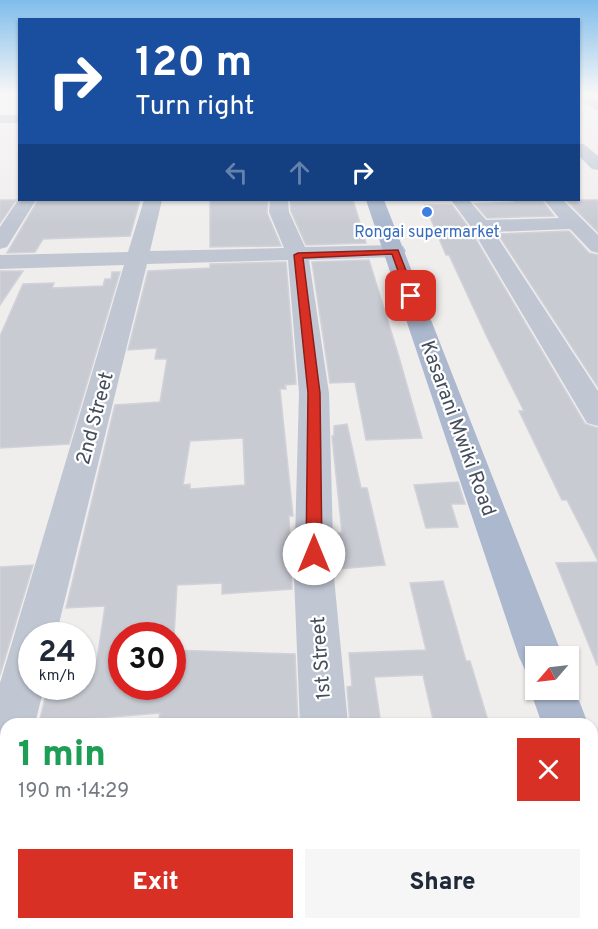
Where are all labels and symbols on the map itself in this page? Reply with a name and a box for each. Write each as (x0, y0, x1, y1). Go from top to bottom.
marker: Rongai supermarket (420, 205, 434, 219)
place label: Rongai supermarket (354, 223, 500, 243)
pin (385, 270, 436, 321)
street label: Kasarani Mwiki Road (413, 337, 501, 520)
street label: 2nd Street (71, 369, 121, 468)
position arrow (282, 522, 346, 586)
street label: 1st Street (306, 615, 338, 700)
speed limit sign: 30 (108, 622, 186, 700)
north arrow (525, 646, 579, 700)

